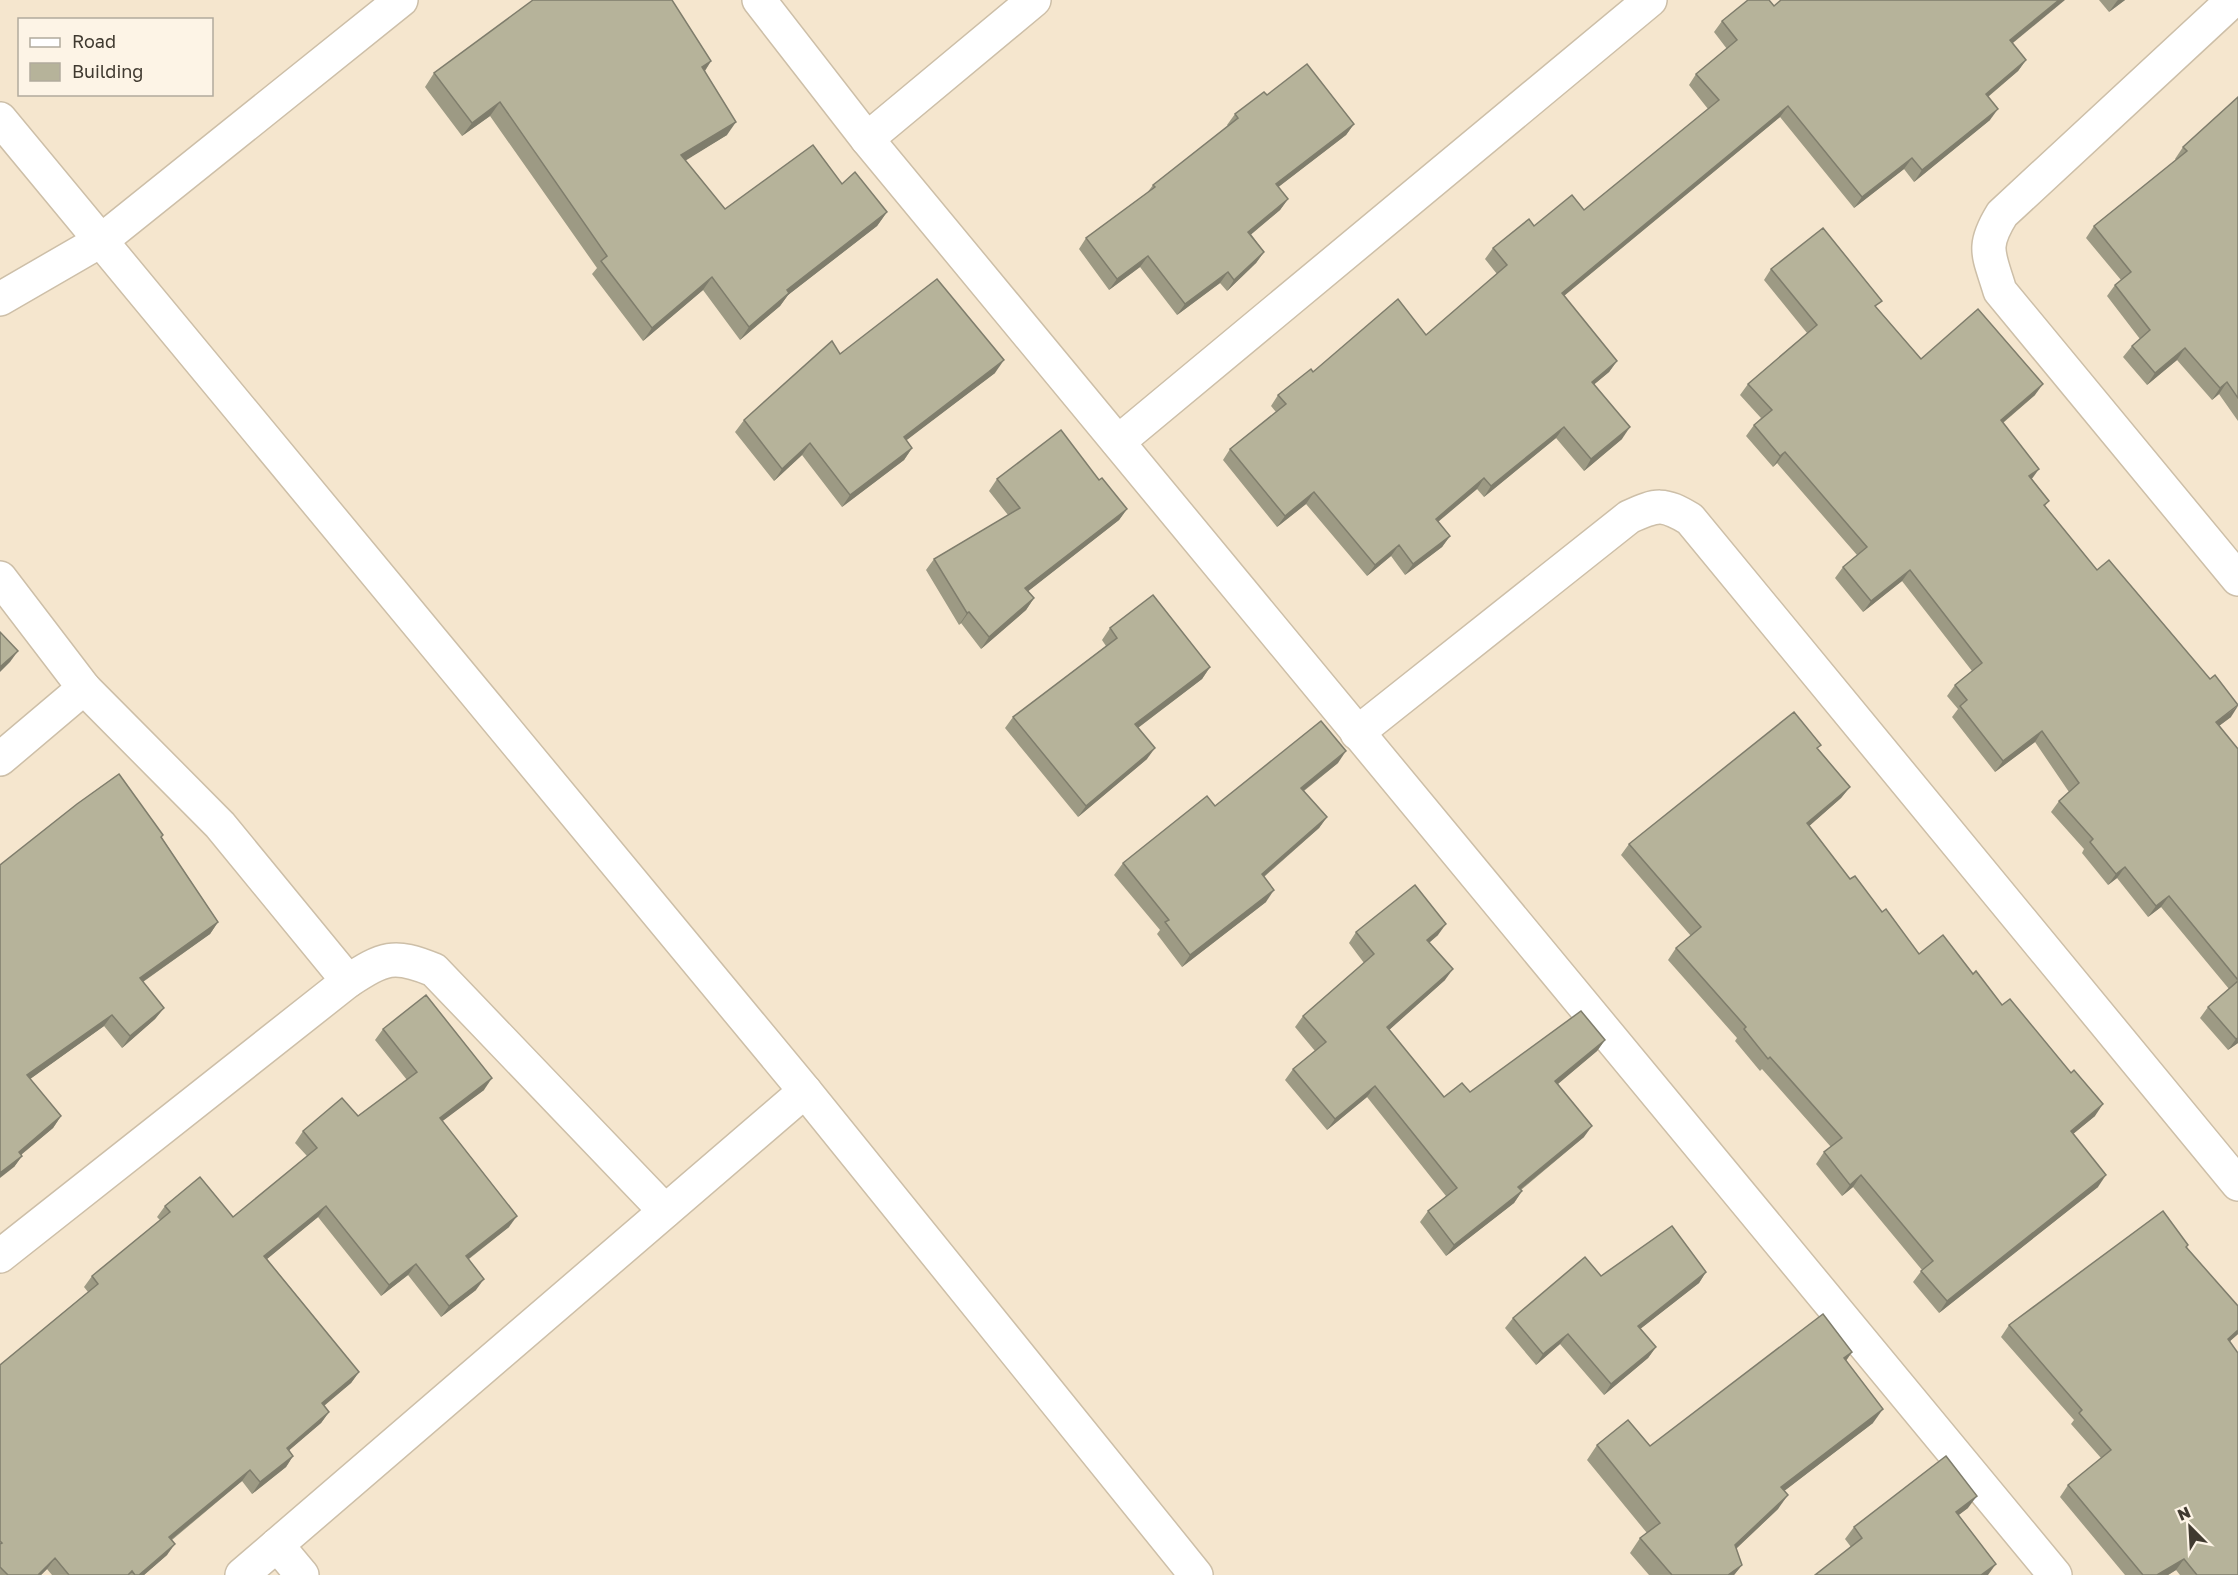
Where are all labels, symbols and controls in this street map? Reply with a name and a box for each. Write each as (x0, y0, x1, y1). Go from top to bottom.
legend (18, 18, 213, 96)
text: Road (72, 30, 116, 52)
text: Building (72, 60, 143, 82)
north arrow (2160, 1497, 2220, 1557)
text: N (2174, 1502, 2194, 1525)

